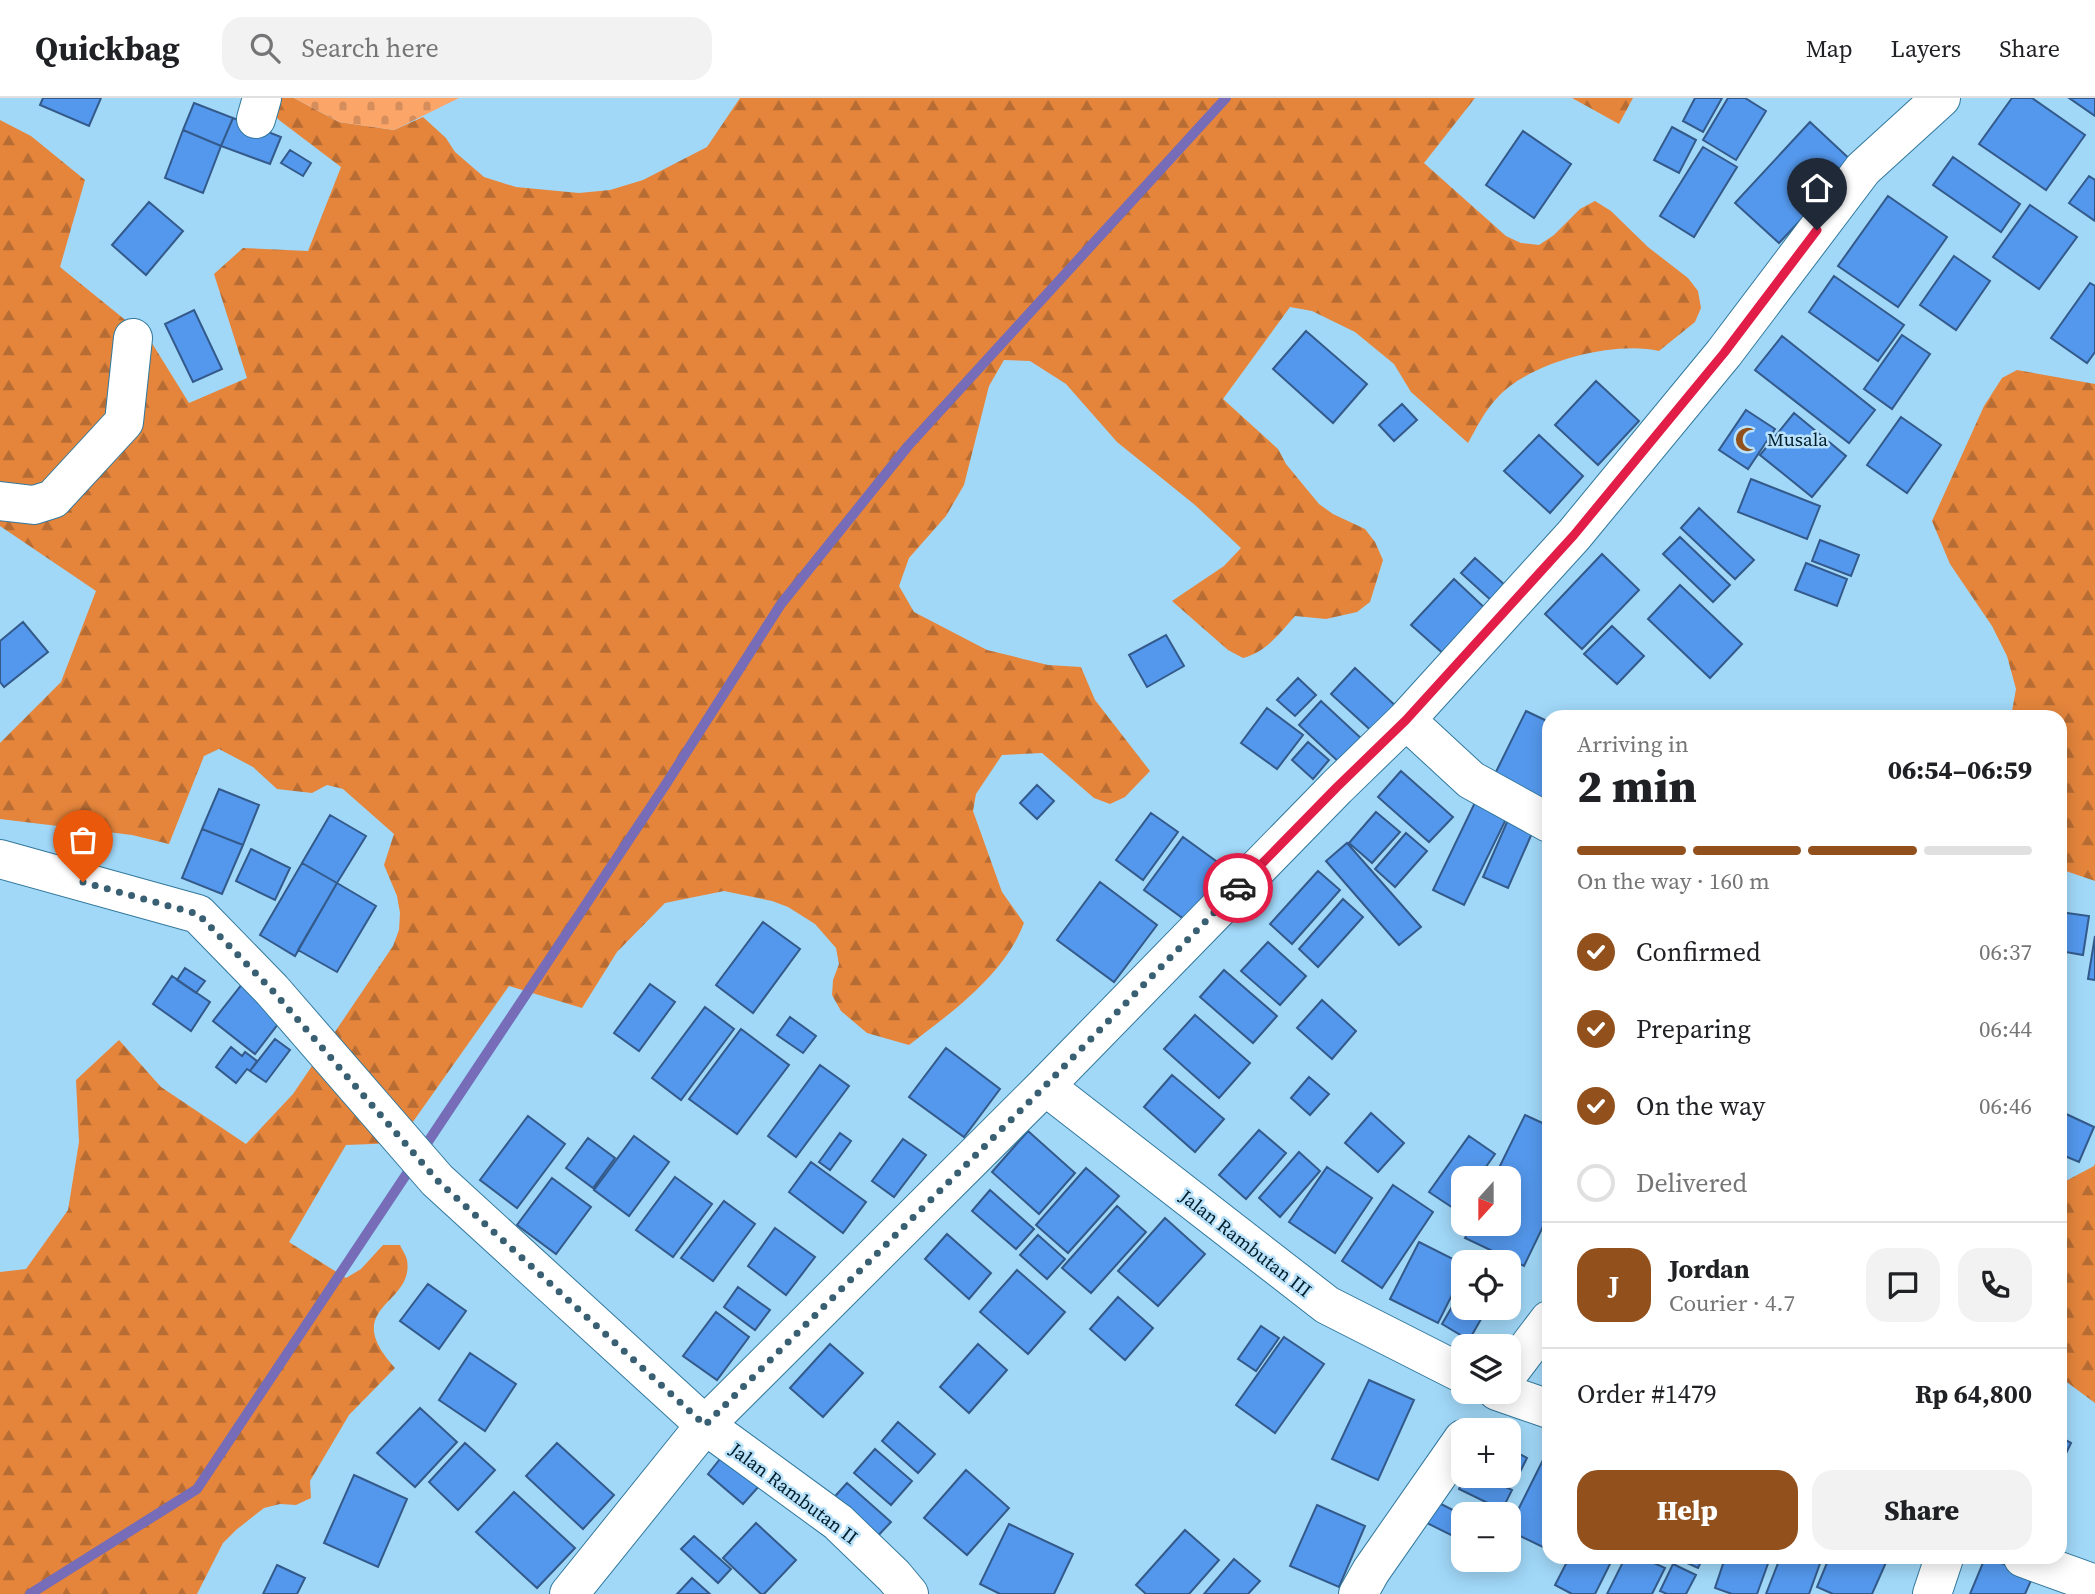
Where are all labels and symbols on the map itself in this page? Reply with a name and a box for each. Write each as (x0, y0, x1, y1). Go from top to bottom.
pin (1787, 158, 1847, 230)
mosque icon: Musala (1733, 425, 1761, 453)
place label: Musala (1767, 426, 1828, 452)
pin (53, 810, 113, 882)
courier (1203, 853, 1273, 923)
north arrow (1451, 1166, 1521, 1236)
street label: Jalan Rambutan III (1174, 1183, 1317, 1303)
street label: Jalan Rambutan II (724, 1436, 863, 1550)

